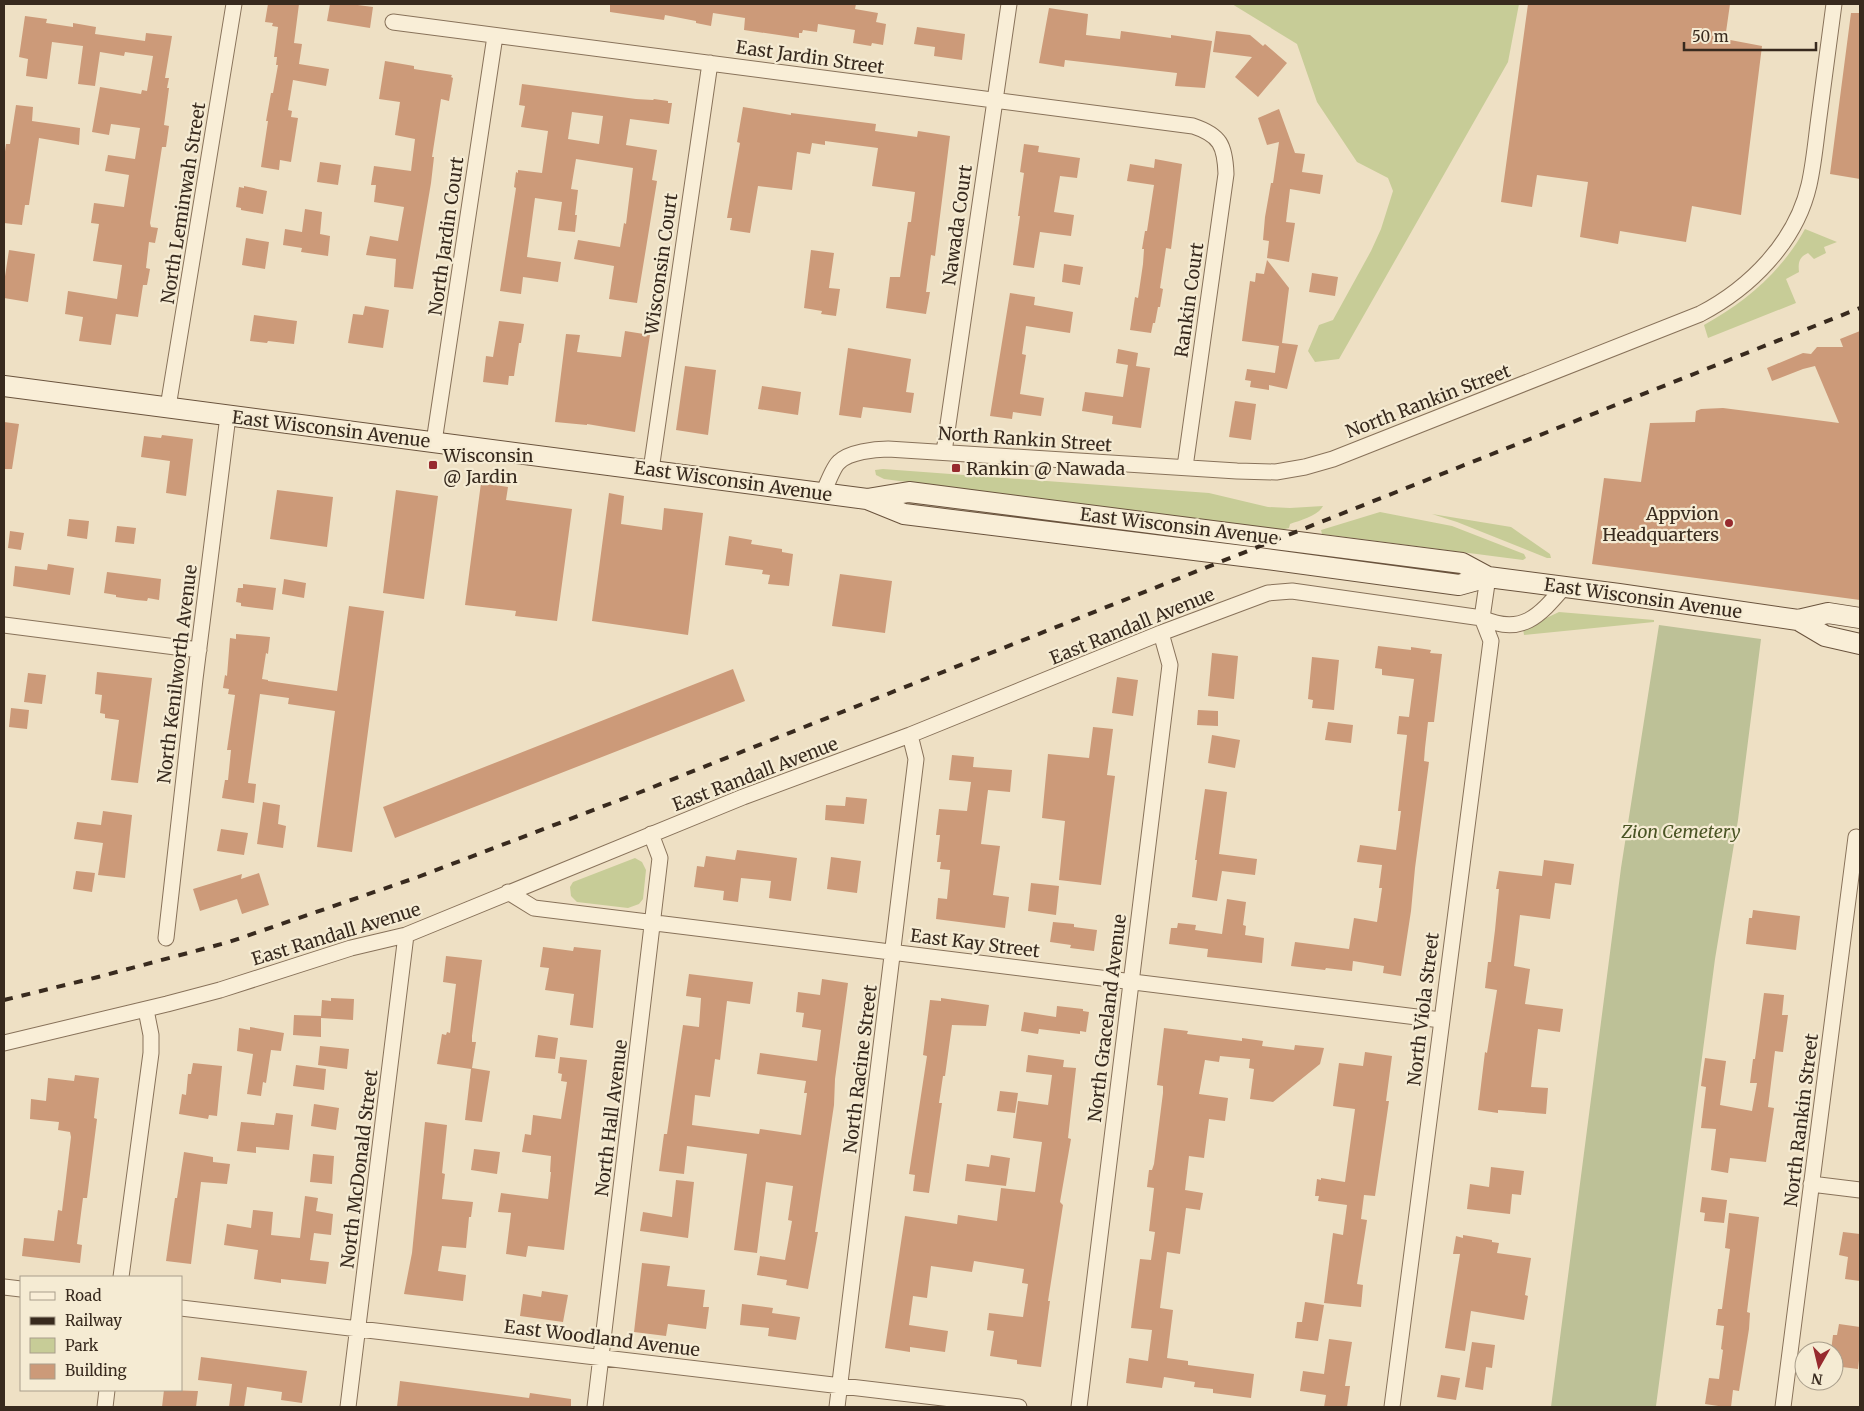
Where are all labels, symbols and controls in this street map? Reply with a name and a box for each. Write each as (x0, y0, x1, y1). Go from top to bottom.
scale bar (1684, 20, 1816, 52)
text: 50 m (1692, 27, 1729, 46)
street label: East Jardin Street (734, 35, 886, 79)
street label: North Leminwah Street (156, 101, 210, 305)
street label: North Jardin Court (423, 155, 469, 317)
street label: Nawada Court (937, 163, 977, 287)
street label: Wisconsin Court (640, 192, 682, 337)
street label: Rankin Court (1170, 241, 1208, 359)
street label: North Rankin Street (1342, 359, 1514, 443)
street label: East Wisconsin Avenue (231, 405, 431, 453)
street label: North Rankin Street (937, 421, 1113, 457)
place label: Wisconsin @ Jardin (442, 444, 533, 488)
street label: East Wisconsin Avenue (633, 456, 833, 506)
place label: Rankin @ Nawada (966, 457, 1125, 480)
marker: Wisconsin @ Jardin (427, 459, 439, 471)
marker: Rankin @ Nawada (950, 462, 962, 474)
street label: East Wisconsin Avenue (1079, 502, 1279, 550)
place label: Appvion Headquarters (1602, 502, 1719, 546)
marker: Appvion Headquarters (1723, 517, 1735, 529)
street label: North Kenilworth Avenue (152, 563, 202, 785)
street label: East Wisconsin Avenue (1543, 573, 1743, 623)
street label: East Randall Avenue (1046, 582, 1218, 670)
street label: East Randall Avenue (669, 732, 841, 816)
park label: Zion Cemetery (1620, 820, 1741, 843)
street label: East Randall Avenue (249, 897, 423, 971)
street label: North Graceland Avenue (1083, 913, 1131, 1123)
street label: East Kay Street (909, 924, 1041, 962)
street label: North Viola Street (1402, 931, 1444, 1087)
street label: North Racine Street (838, 983, 882, 1155)
street label: North Rankin Street (1779, 1032, 1823, 1208)
street label: North Hall Avenue (590, 1038, 632, 1198)
street label: North McDonald Street (335, 1068, 383, 1270)
legend (20, 1276, 182, 1391)
text: Road (65, 1286, 101, 1305)
text: Railway (65, 1311, 122, 1330)
street label: East Woodland Avenue (503, 1315, 701, 1361)
text: Park (65, 1336, 99, 1355)
north arrow (1794, 1341, 1844, 1391)
text: Building (65, 1361, 127, 1380)
text: N (1810, 1369, 1824, 1389)

